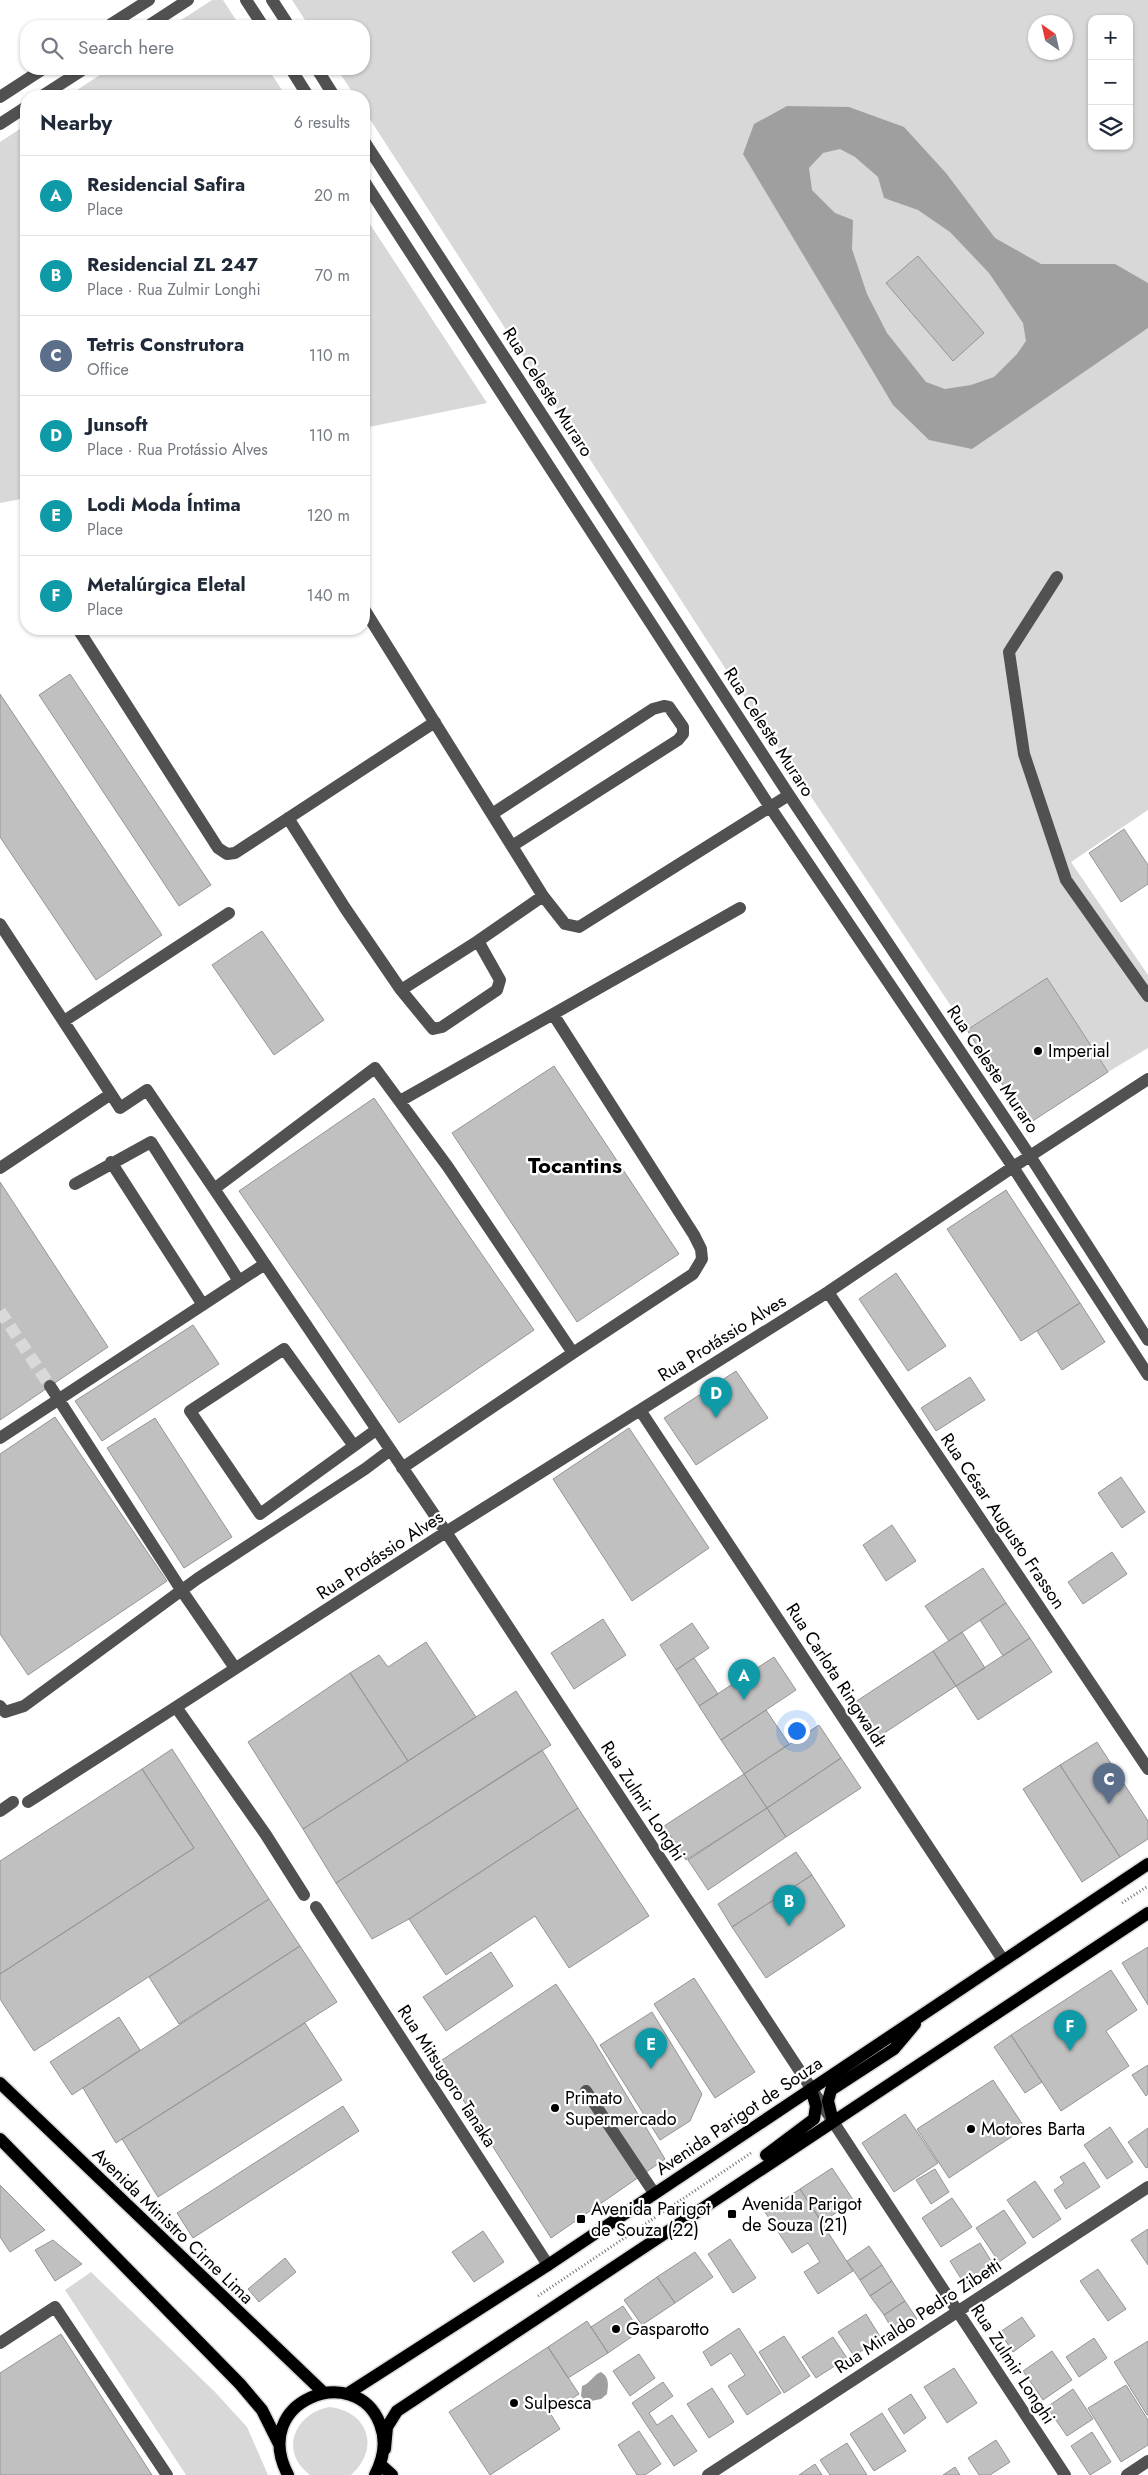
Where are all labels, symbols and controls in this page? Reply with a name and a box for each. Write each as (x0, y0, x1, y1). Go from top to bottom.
north arrow (1028, 15, 1073, 60)
map controls (1088, 15, 1133, 150)
button: + (1088, 15, 1133, 60)
search box (20, 20, 370, 75)
icon: search (38, 34, 66, 62)
text: Search here (78, 34, 174, 61)
button: − (1088, 60, 1133, 105)
button: layers (1088, 105, 1133, 150)
text: Nearby (40, 108, 112, 138)
text: 6 results (294, 111, 350, 134)
text: Residencial Safira (87, 171, 245, 198)
text: A (50, 184, 62, 207)
text: 20 m (314, 184, 350, 207)
text: Place (87, 198, 123, 221)
text: Residencial ZL 247 (87, 251, 258, 278)
text: B (51, 264, 61, 287)
text: 70 m (315, 264, 350, 287)
text: Place · Rua Zulmir Longhi (87, 278, 261, 301)
street label: Rua Celeste Muraro (496, 322, 600, 462)
text: Tetris Construtora (87, 331, 244, 358)
text: C (50, 344, 62, 367)
text: 110 m (309, 344, 350, 367)
text: Office (87, 358, 129, 381)
text: Junsoft (87, 411, 148, 438)
text: D (50, 424, 62, 447)
text: 110 m (309, 424, 350, 447)
text: Place · Rua Protássio Alves (87, 438, 268, 461)
text: Lodi Moda Íntima (87, 491, 241, 518)
text: E (51, 504, 61, 527)
text: 120 m (307, 504, 350, 527)
text: Place (87, 518, 123, 541)
text: Metalúrgica Eletal (87, 571, 246, 598)
text: F (52, 584, 60, 607)
text: 140 m (307, 584, 350, 607)
text: Place (87, 598, 123, 621)
street label: Rua Celeste Muraro (717, 662, 821, 802)
street label: Rua Celeste Muraro (940, 1000, 1046, 1138)
place label: Imperial (1048, 1038, 1110, 1064)
marker: Imperial (1032, 1045, 1044, 1057)
district label: Tocantins (528, 1149, 622, 1181)
street label: Rua Protássio Alves (653, 1288, 791, 1388)
pin: D (700, 1377, 732, 1418)
street label: Rua César Augusto Frasson (934, 1428, 1072, 1614)
street label: Rua Protássio Alves (311, 1504, 449, 1606)
street label: Rua Carlota Ringwaldt (780, 1598, 893, 1753)
pin: A (728, 1659, 760, 1700)
your location (784, 1718, 810, 1744)
street label: Rua Zulmir Longhi (594, 1736, 692, 1866)
pin: C (1093, 1763, 1125, 1804)
pin: B (773, 1885, 805, 1926)
street label: Rua Mitsugoro Tanaka (391, 2000, 503, 2152)
pin: F (1054, 2010, 1086, 2051)
pin: E (635, 2028, 667, 2069)
street label: Avenida Parigot de Souza (650, 2050, 828, 2182)
place label: Primato Supermercado (565, 2085, 677, 2132)
marker: Primato Supermercado (549, 2102, 561, 2114)
place label: Motores Barta (981, 2116, 1085, 2142)
marker: Motores Barta (965, 2123, 977, 2135)
street label: Avenida Ministro Cirne Lima (87, 2142, 259, 2310)
place label: Avenida Parigot de Souza (21) (742, 2191, 862, 2238)
place label: Avenida Parigot de Souza (22) (591, 2196, 711, 2243)
marker: Avenida Parigot de Souza (21) (726, 2208, 738, 2220)
marker: Avenida Parigot de Souza (22) (575, 2213, 587, 2225)
street label: Rua Miraldo Pedro Zibetti (829, 2252, 1007, 2380)
street label: Rua Zulmir Longhi (964, 2299, 1062, 2429)
place label: Gasparotto (626, 2316, 709, 2342)
marker: Gasparotto (610, 2323, 622, 2335)
place label: Sulpesca (524, 2390, 592, 2416)
marker: Sulpesca (508, 2397, 520, 2409)

